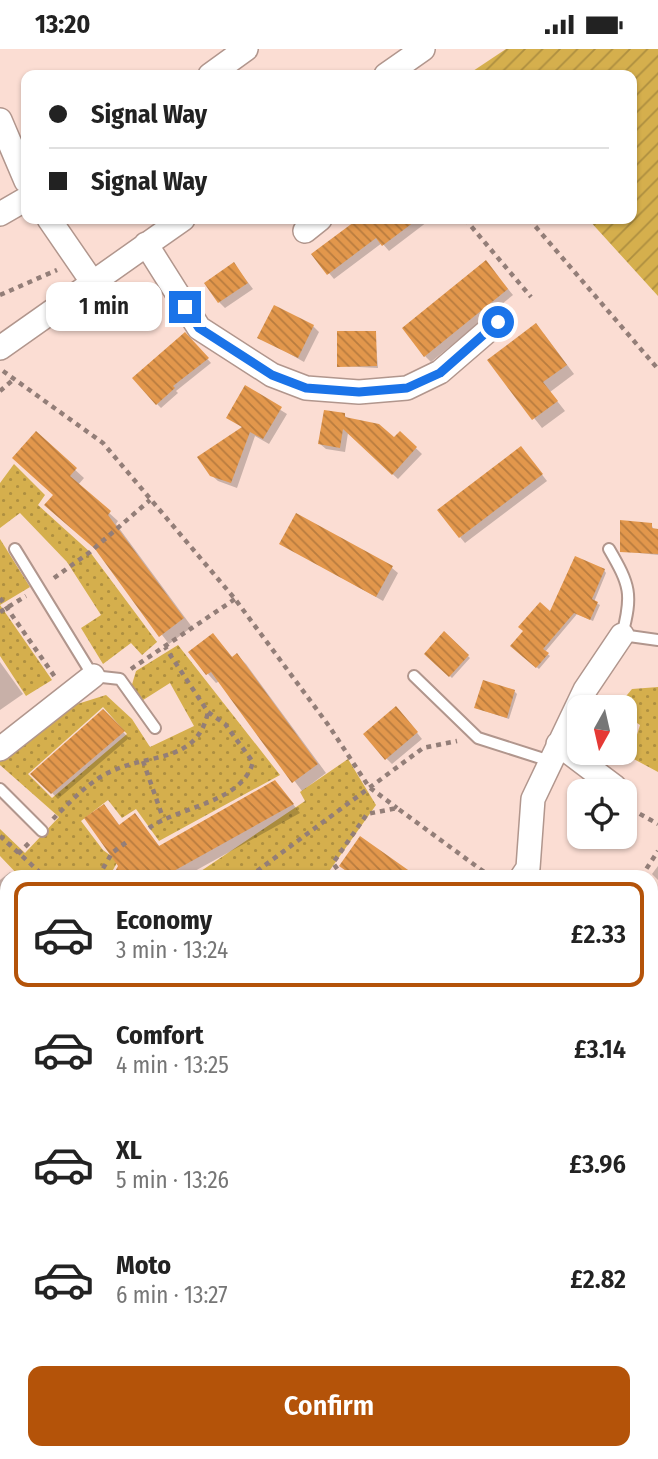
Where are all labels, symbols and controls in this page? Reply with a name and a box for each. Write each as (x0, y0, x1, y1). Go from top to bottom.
text: 13:20 (35, 9, 90, 40)
text: Signal Way (91, 99, 207, 130)
text: Signal Way (91, 166, 207, 197)
callout: 1 min (45, 282, 160, 331)
route end (169, 291, 201, 323)
text: 1 min (79, 292, 129, 320)
route start (482, 306, 514, 338)
north arrow (567, 695, 637, 765)
map controls (567, 695, 637, 849)
button: locate (567, 779, 637, 849)
icon: car (32, 903, 95, 966)
text: Economy (116, 905, 212, 936)
text: £2.33 (571, 919, 626, 950)
text: 3 min · 13:24 (116, 936, 228, 964)
icon: car (32, 1018, 95, 1081)
text: Comfort (116, 1020, 204, 1051)
text: £3.14 (574, 1034, 626, 1065)
text: 4 min · 13:25 (116, 1051, 229, 1079)
icon: car (32, 1133, 95, 1196)
text: XL (116, 1135, 142, 1166)
text: £3.96 (569, 1149, 626, 1180)
text: 5 min · 13:26 (116, 1166, 229, 1194)
icon: car (32, 1248, 95, 1311)
text: Moto (116, 1250, 171, 1281)
text: £2.82 (570, 1264, 626, 1295)
text: 6 min · 13:27 (116, 1281, 228, 1309)
button: Confirm (28, 1366, 630, 1446)

